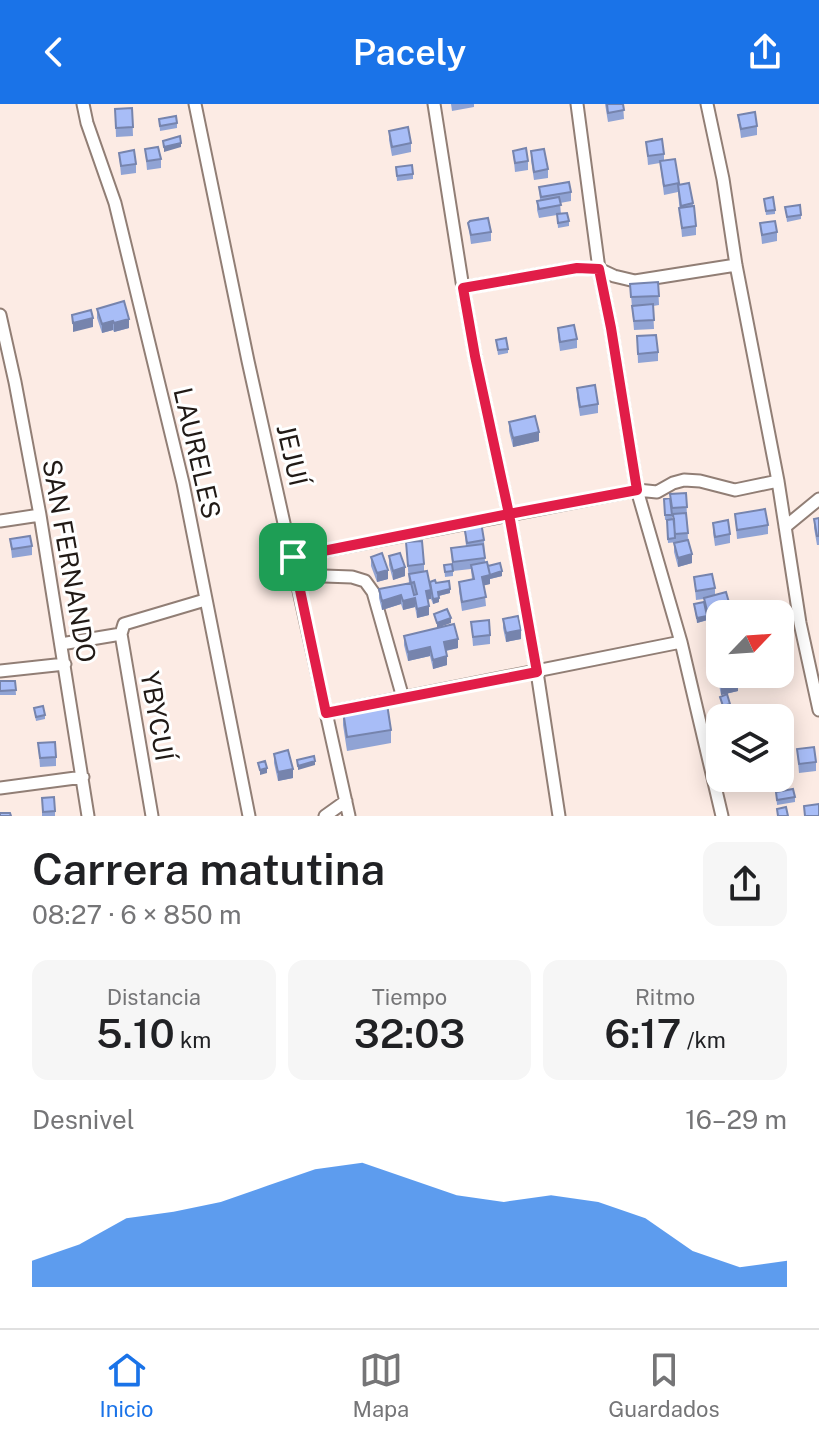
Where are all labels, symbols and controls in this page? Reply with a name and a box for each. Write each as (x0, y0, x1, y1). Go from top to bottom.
icon: back (32, 30, 76, 74)
icon: share (743, 30, 787, 74)
text: Pacely (353, 31, 466, 73)
street label: LAURELES (167, 384, 228, 522)
street label: JEJUÍ (270, 421, 315, 490)
street label: SAN FERNANDO (36, 457, 103, 665)
pin (259, 523, 327, 591)
icon: arrive (271, 535, 315, 579)
north arrow (706, 600, 794, 688)
map controls (706, 600, 794, 792)
street label: YBYCUÍ (134, 669, 181, 765)
button: layers (706, 704, 794, 792)
button: share (703, 842, 787, 926)
text: Carrera matutina (32, 843, 385, 895)
text: 08:27 · 6 × 850 m (32, 899, 242, 930)
text: Distancia (107, 984, 201, 1010)
text: Tiempo (372, 984, 447, 1010)
text: Ritmo (635, 984, 695, 1010)
text: 5.10 (96, 1010, 175, 1057)
text: 32:03 (354, 1010, 465, 1057)
text: 6:17 (604, 1010, 681, 1057)
text: km (175, 1027, 211, 1053)
text: /km (681, 1027, 726, 1053)
text: Desnivel (32, 1104, 135, 1135)
text: 16–29 m (685, 1104, 787, 1135)
tab: Inicio (99, 1348, 154, 1422)
tab: Mapa (352, 1348, 409, 1422)
tab: Guardados (608, 1348, 720, 1422)

